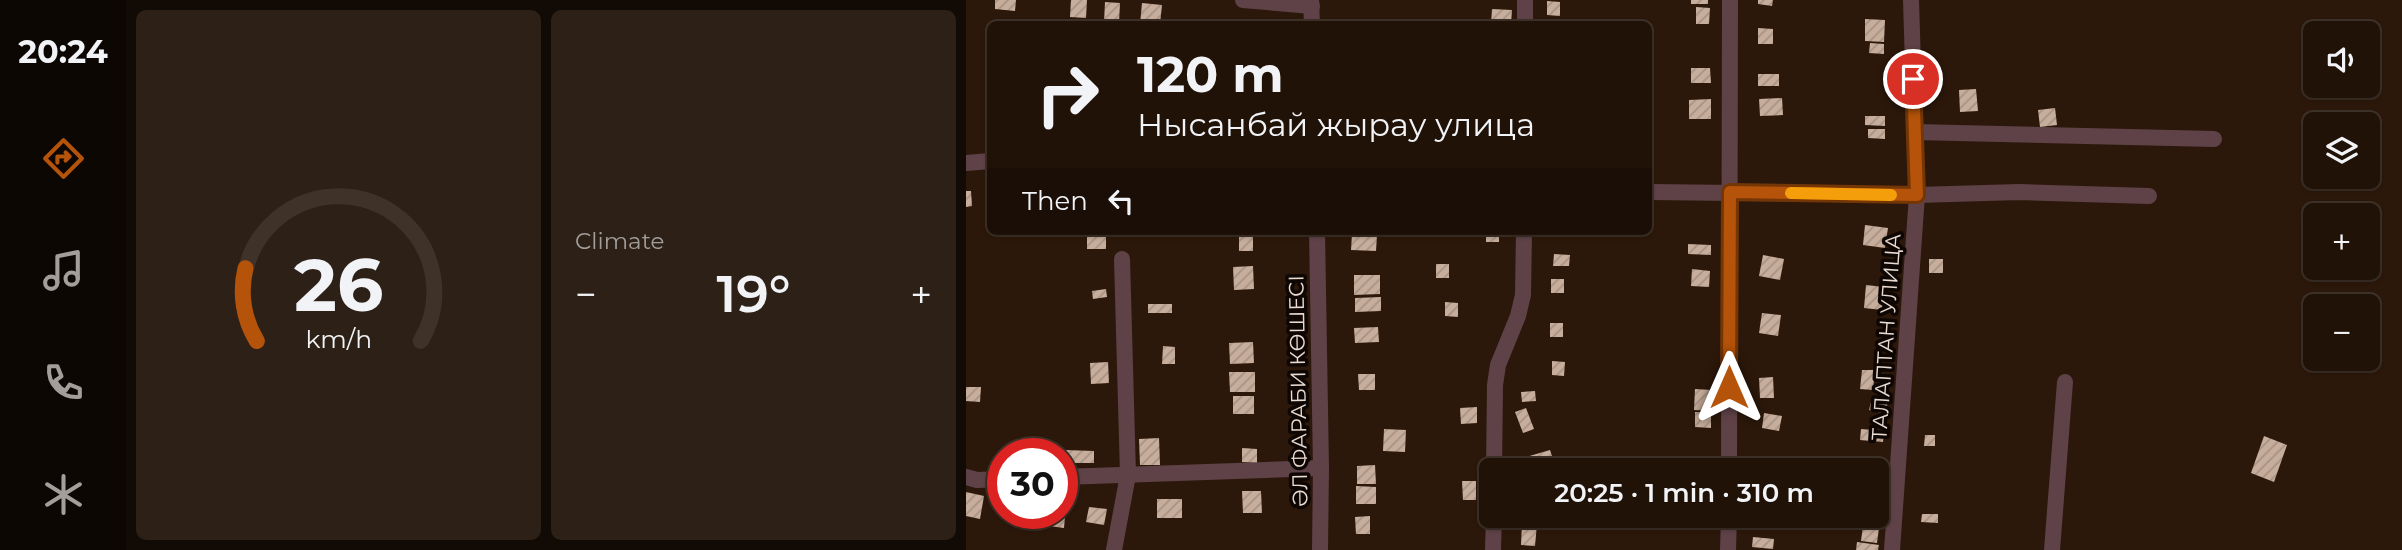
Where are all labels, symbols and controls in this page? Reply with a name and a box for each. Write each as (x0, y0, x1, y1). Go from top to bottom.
map controls (2303, 21, 2380, 371)
button: sound (2303, 21, 2380, 98)
text: 20:24 (18, 32, 108, 71)
text: 120 m (1137, 45, 1284, 104)
icon: right (1022, 49, 1113, 140)
pin (1883, 49, 1943, 109)
icon: arrive (1894, 60, 1932, 98)
text: Нысанбай жырау улица (1137, 105, 1535, 144)
button: layers (2303, 112, 2380, 189)
icon: directions (39, 134, 88, 183)
icon: left (1102, 182, 1140, 220)
text: Then (1022, 185, 1088, 217)
button: + (2303, 203, 2380, 280)
text: Climate (575, 227, 664, 255)
street label: ТАЛАПТАН УЛИЦА (1866, 232, 1906, 441)
text: 26 (294, 241, 383, 329)
icon: music (39, 246, 88, 295)
text: 19° (716, 262, 791, 325)
text: − (575, 271, 597, 318)
text: + (910, 271, 932, 318)
street label: ӘЛ ФАРАБИ КӨШЕСІ (1283, 275, 1313, 507)
button: − (2303, 294, 2380, 371)
text: km/h (305, 324, 372, 354)
position arrow (1692, 350, 1766, 424)
icon: phone (39, 358, 88, 407)
speed limit sign: 30 (987, 438, 1078, 529)
icon: climate (39, 470, 88, 519)
text: 20:25 · 1 min · 310 m (1554, 477, 1814, 509)

